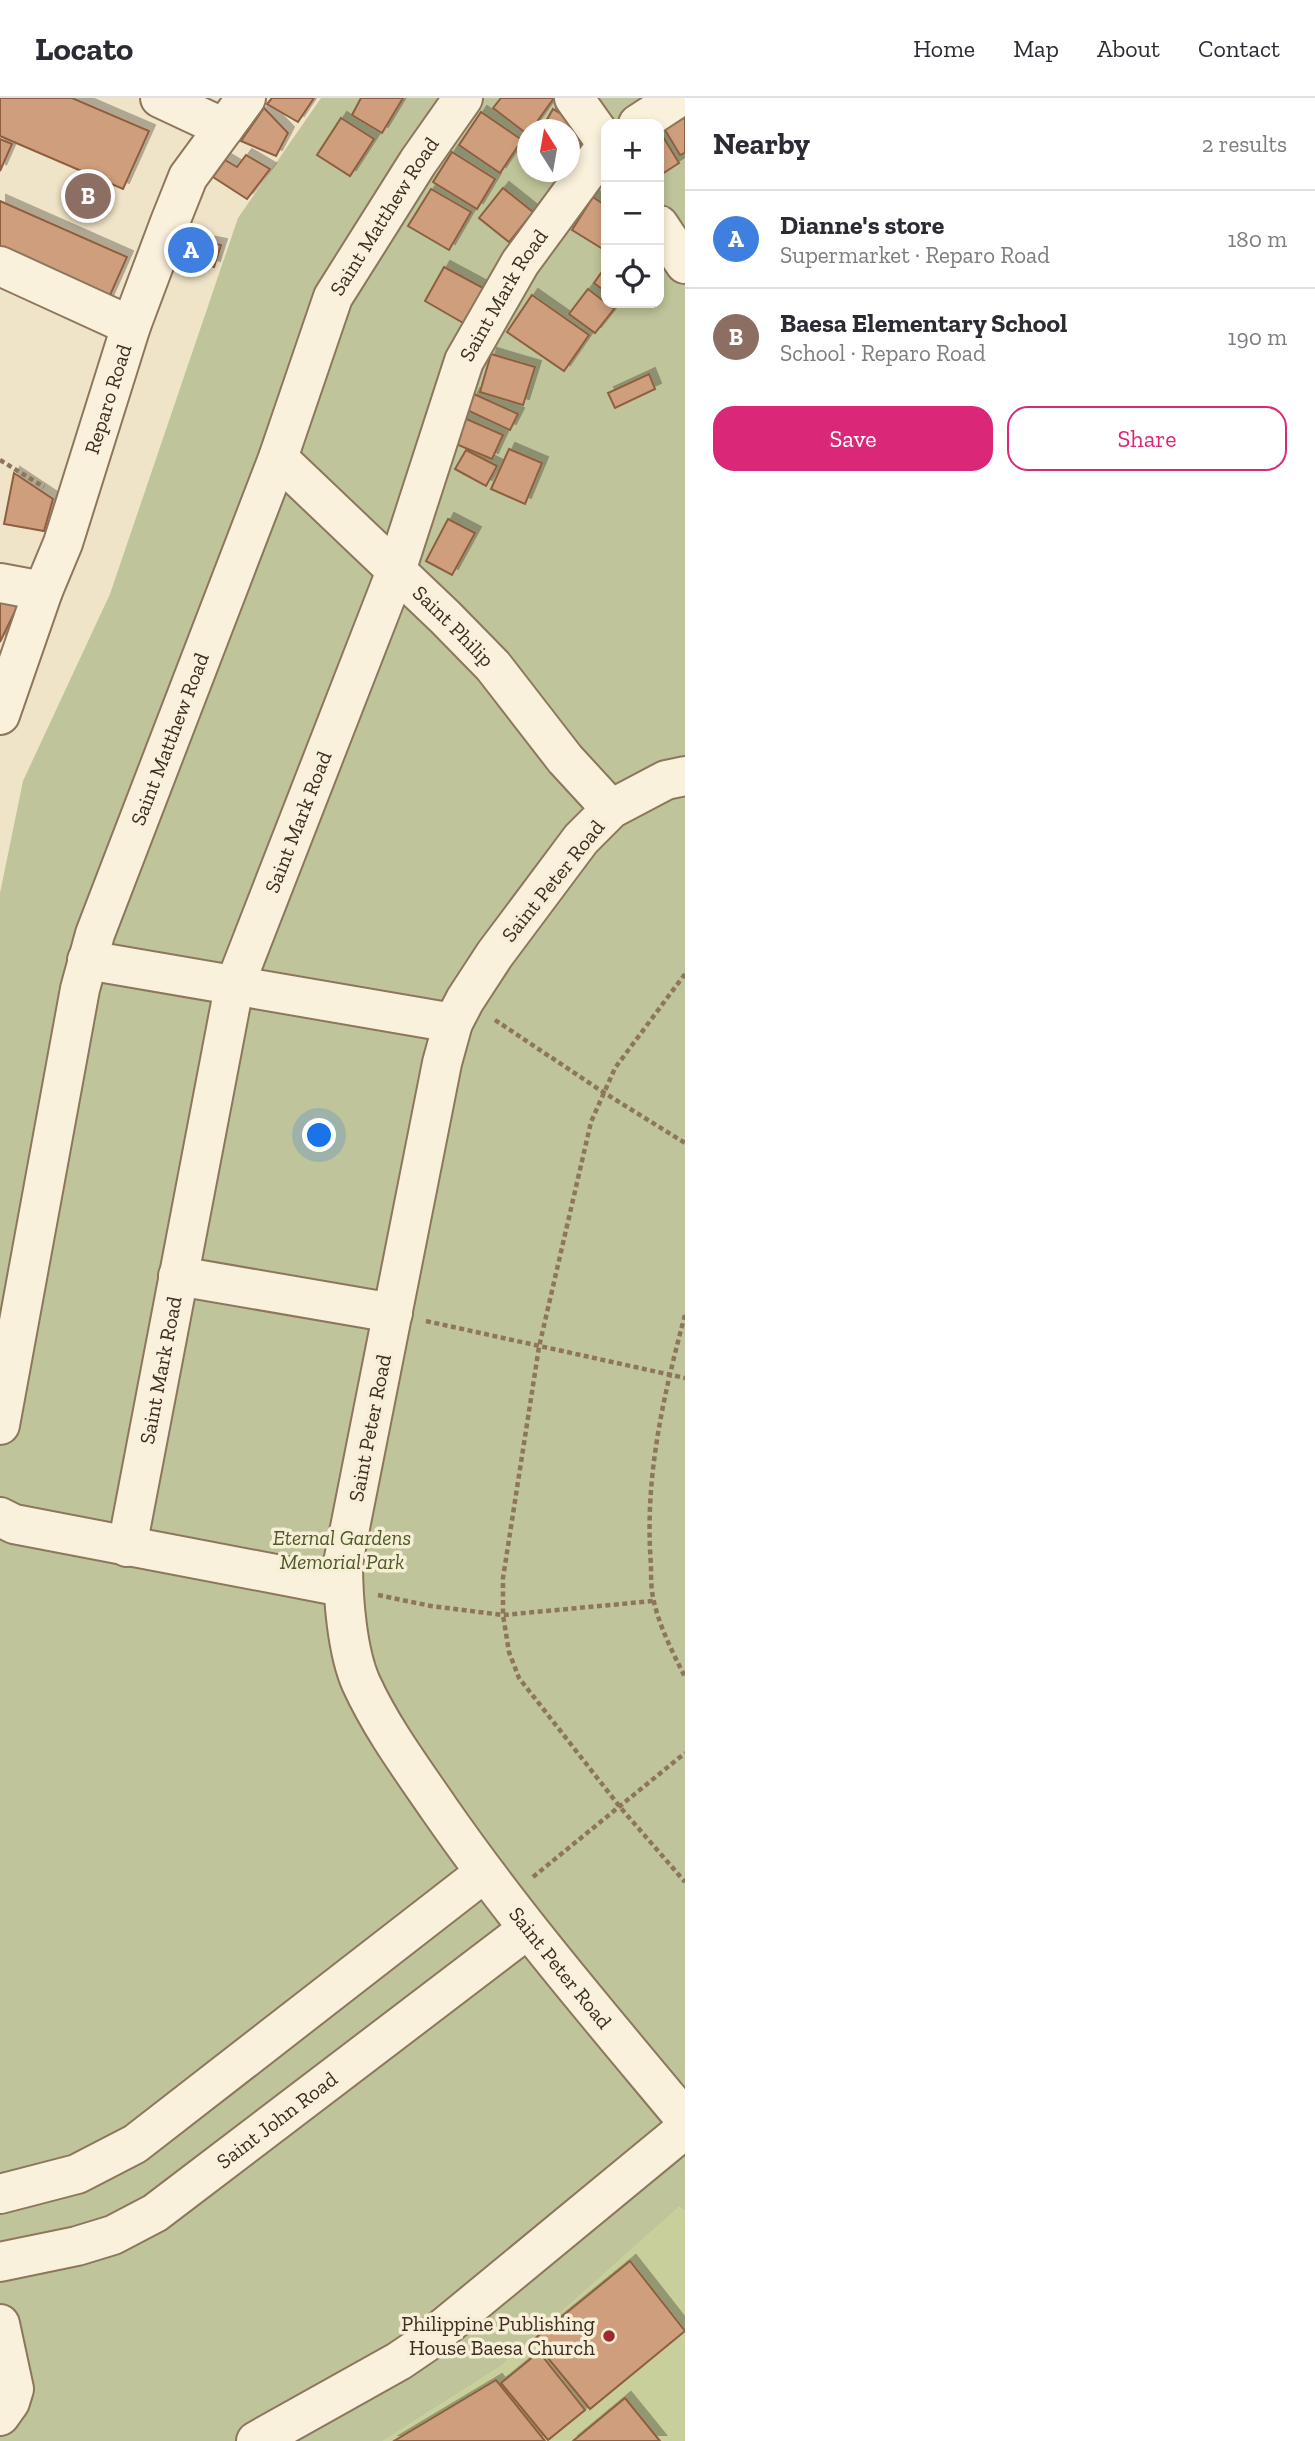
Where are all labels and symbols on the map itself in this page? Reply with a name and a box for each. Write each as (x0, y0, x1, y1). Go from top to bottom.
north arrow (517, 119, 580, 182)
street label: Saint Matthew Road (324, 132, 444, 300)
pin: B (65, 170, 111, 222)
pin: A (168, 224, 214, 276)
street label: Saint Mark Road (454, 224, 553, 365)
street label: Reparo Road (79, 340, 137, 457)
street label: Saint Philip (408, 580, 500, 672)
street label: Saint Matthew Road (125, 649, 214, 829)
street label: Saint Mark Road (259, 747, 337, 896)
street label: Saint Peter Road (496, 814, 610, 947)
your location (302, 1118, 336, 1152)
street label: Saint Mark Road (134, 1294, 187, 1446)
street label: Saint Peter Road (343, 1352, 396, 1504)
park label: Eternal Gardens Memorial Park (273, 1525, 411, 1574)
street label: Saint Peter Road (504, 1902, 618, 2034)
street label: Saint John Road (211, 2066, 342, 2174)
place label: Philippine Publishing House Baesa Church (401, 2311, 595, 2360)
marker: Philippine Publishing House Baesa Church (601, 2328, 617, 2344)

